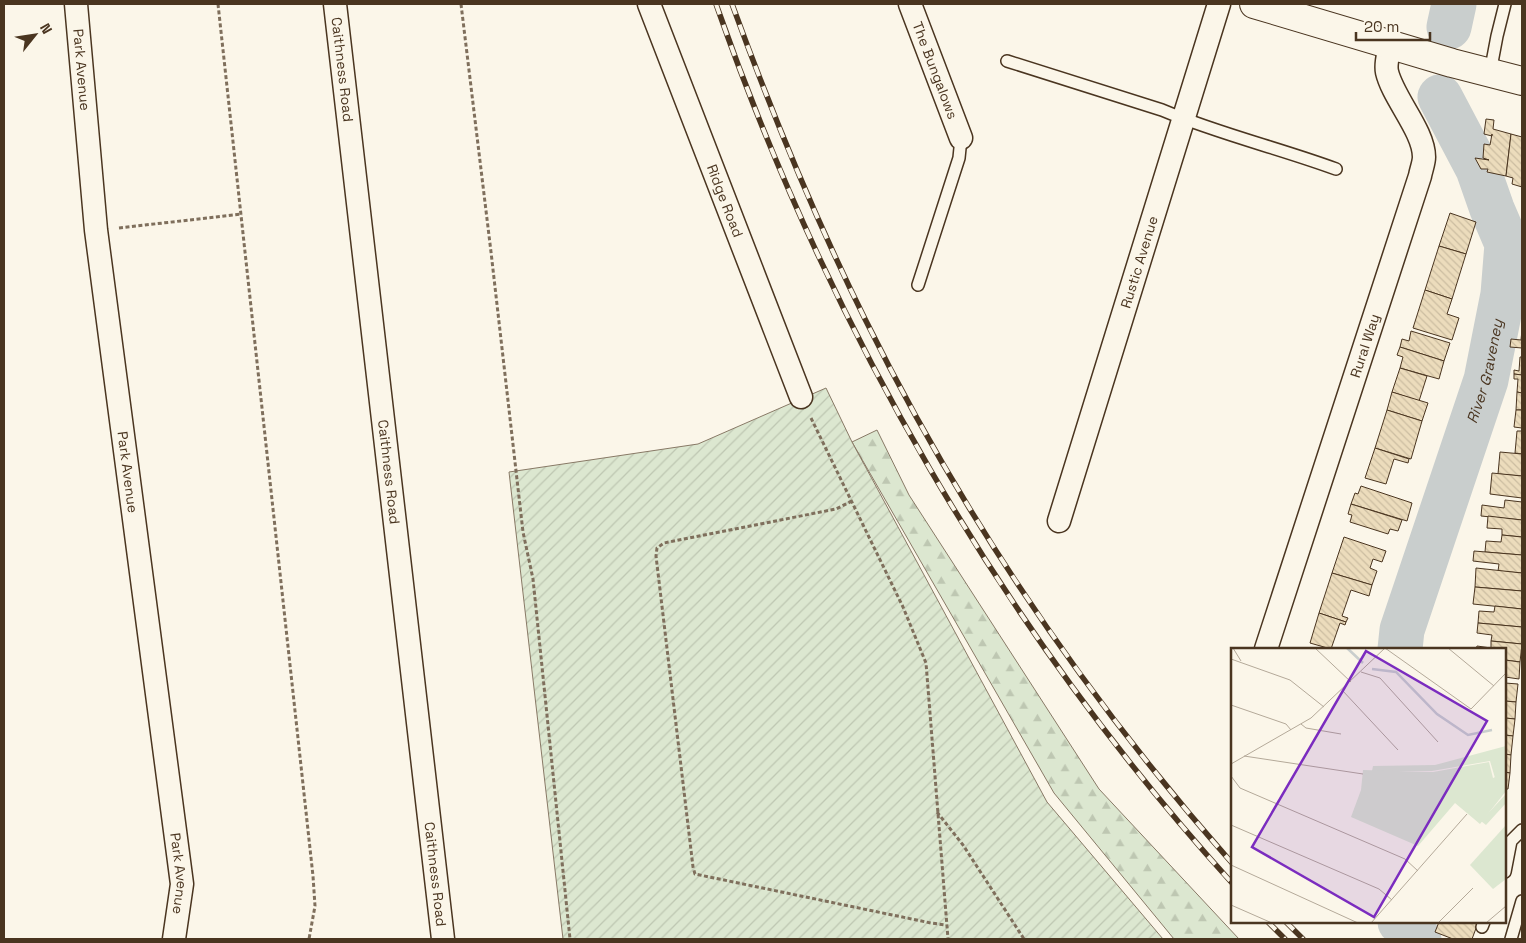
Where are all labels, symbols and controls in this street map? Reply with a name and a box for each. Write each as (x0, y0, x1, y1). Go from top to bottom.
north arrow (10, 10, 60, 60)
scale bar (1356, 10, 1430, 42)
street label: Caithness Road (328, 16, 358, 123)
text: 20 m (1364, 17, 1399, 36)
street label: The Bungalows (909, 19, 962, 122)
text: N (36, 20, 56, 37)
street label: Park Avenue (69, 28, 94, 111)
street label: Ridge Road (703, 162, 747, 240)
street label: Rustic Avenue (1116, 214, 1162, 311)
street label: Rural Way (1346, 311, 1384, 380)
water label: River Graveney (1462, 317, 1507, 426)
street label: Caithness Road (374, 419, 404, 525)
street label: Park Avenue (114, 430, 142, 514)
inset map (1231, 648, 1506, 923)
street label: Caithness Road (421, 821, 450, 928)
street label: Park Avenue (166, 832, 191, 916)

